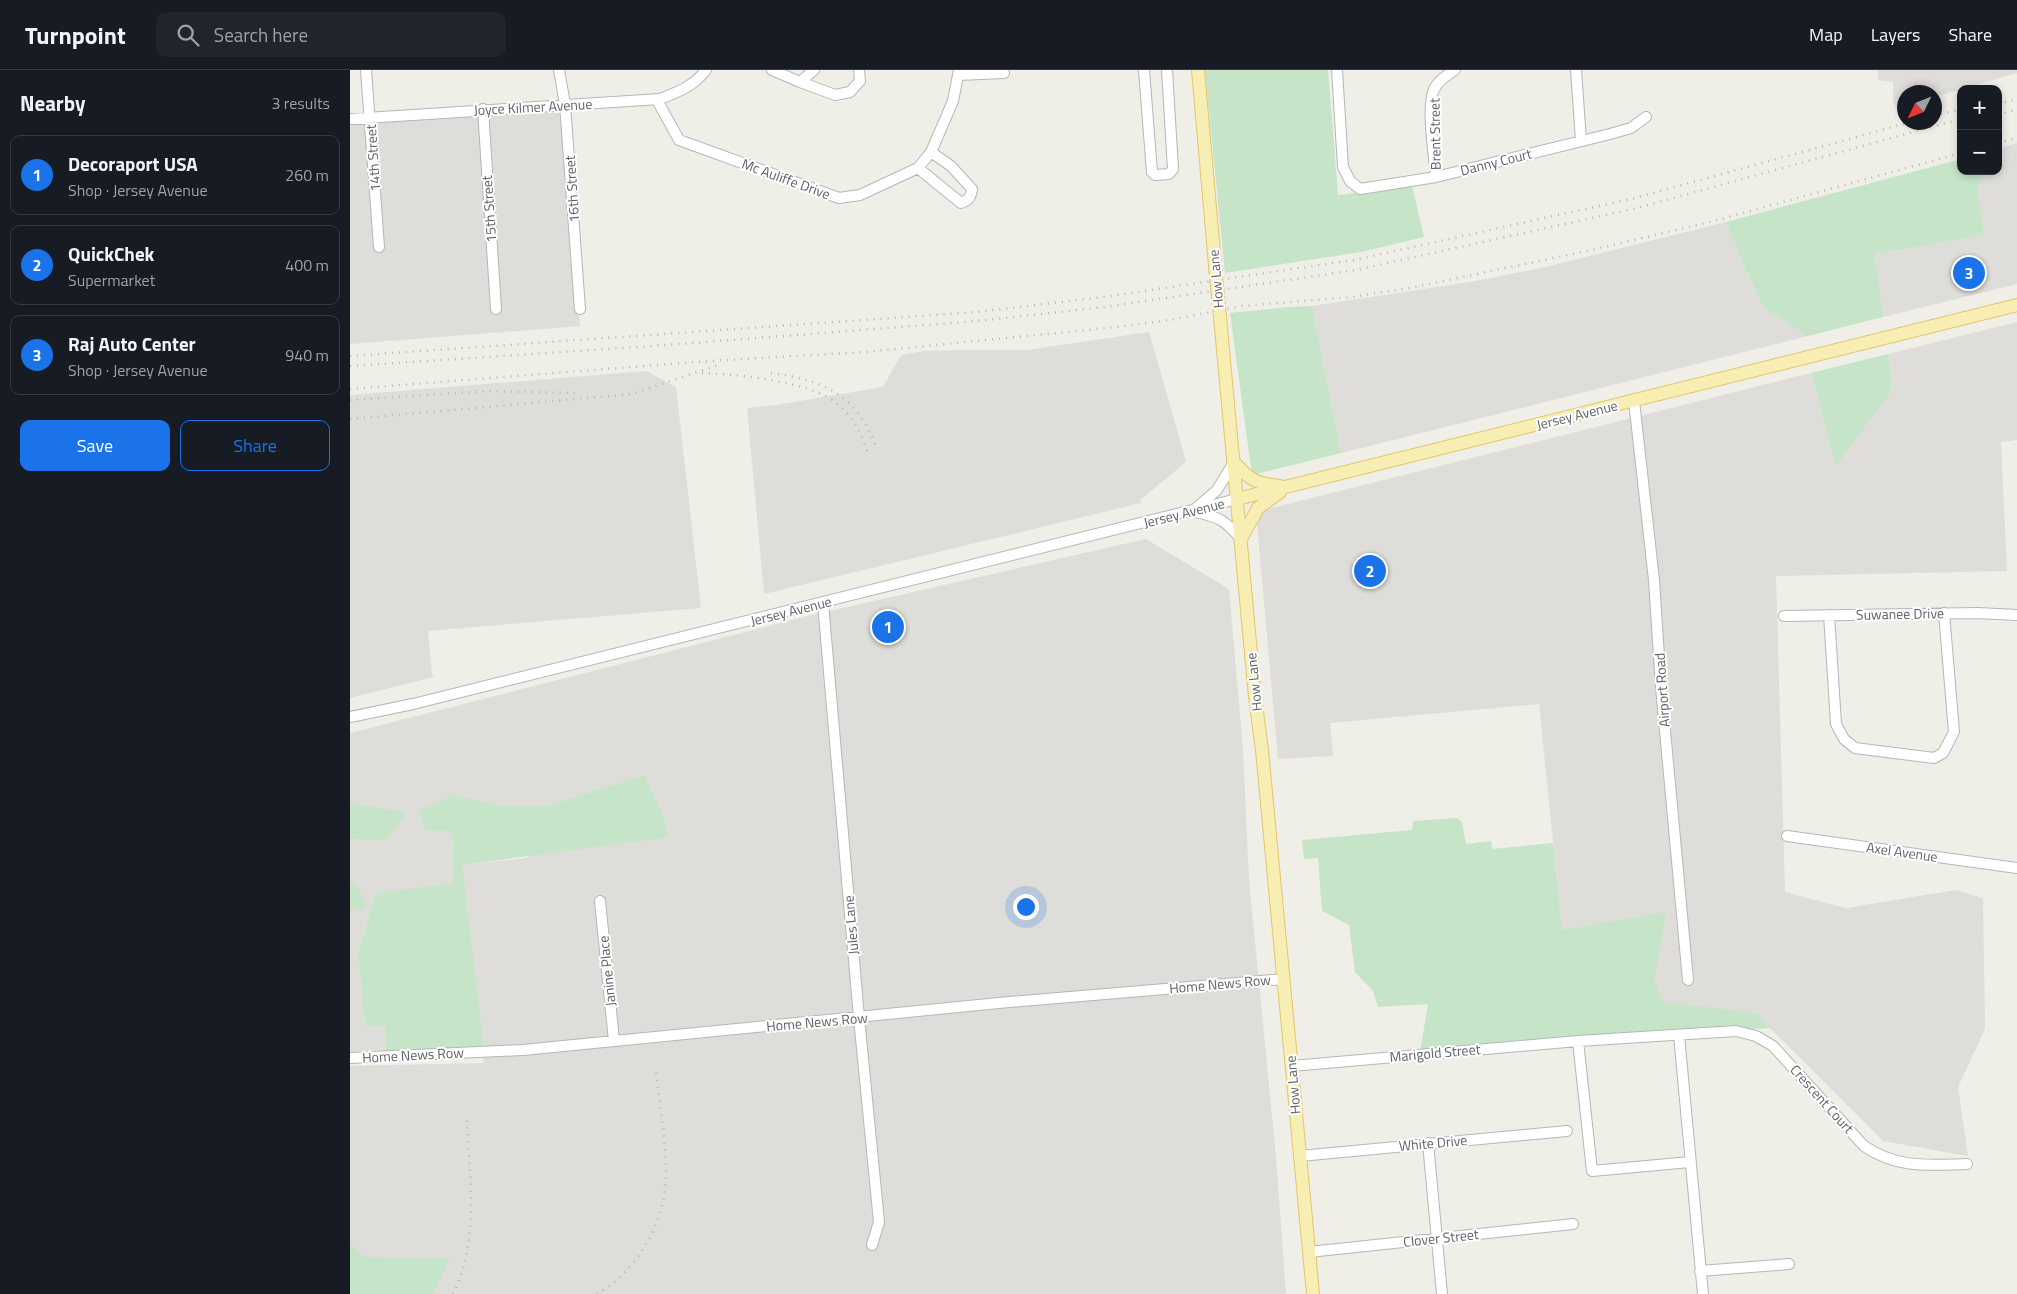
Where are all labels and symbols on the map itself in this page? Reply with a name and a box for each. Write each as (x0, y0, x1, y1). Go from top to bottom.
north arrow (1897, 85, 1942, 130)
street label: Joyce Kilmer Avenue (473, 93, 593, 120)
street label: Brent Street (1423, 98, 1446, 170)
street label: 14th Street (360, 124, 385, 192)
street label: Danny Court (1458, 142, 1534, 181)
street label: Mc Auliffe Drive (739, 153, 833, 204)
street label: 16th Street (559, 155, 584, 223)
street label: 15th Street (476, 175, 501, 243)
street label: How Lane (1202, 249, 1229, 309)
pin: 3 (1953, 254, 1985, 292)
street label: Jersey Avenue (1534, 394, 1620, 435)
street label: Jersey Avenue (1141, 492, 1227, 533)
pin: 2 (1354, 552, 1386, 590)
street label: Jersey Avenue (748, 590, 834, 631)
street label: Suwanee Drive (1856, 602, 1944, 625)
pin: 1 (872, 608, 904, 646)
street label: How Lane (1240, 652, 1267, 712)
street label: Airport Road (1648, 652, 1675, 728)
street label: Axel Avenue (1865, 836, 1939, 867)
street label: Jules Lane (837, 894, 864, 956)
your location (1013, 894, 1039, 920)
street label: Janine Place (592, 935, 621, 1007)
street label: Home News Row (1168, 969, 1272, 998)
street label: Home News Row (765, 1007, 869, 1036)
street label: Marigold Street (1389, 1038, 1481, 1067)
street label: Home News Row (362, 1041, 465, 1068)
street label: How Lane (1279, 1055, 1306, 1115)
street label: Crescent Court (1786, 1060, 1859, 1138)
street label: White Drive (1398, 1129, 1468, 1156)
street label: Clover Street (1402, 1223, 1480, 1252)

